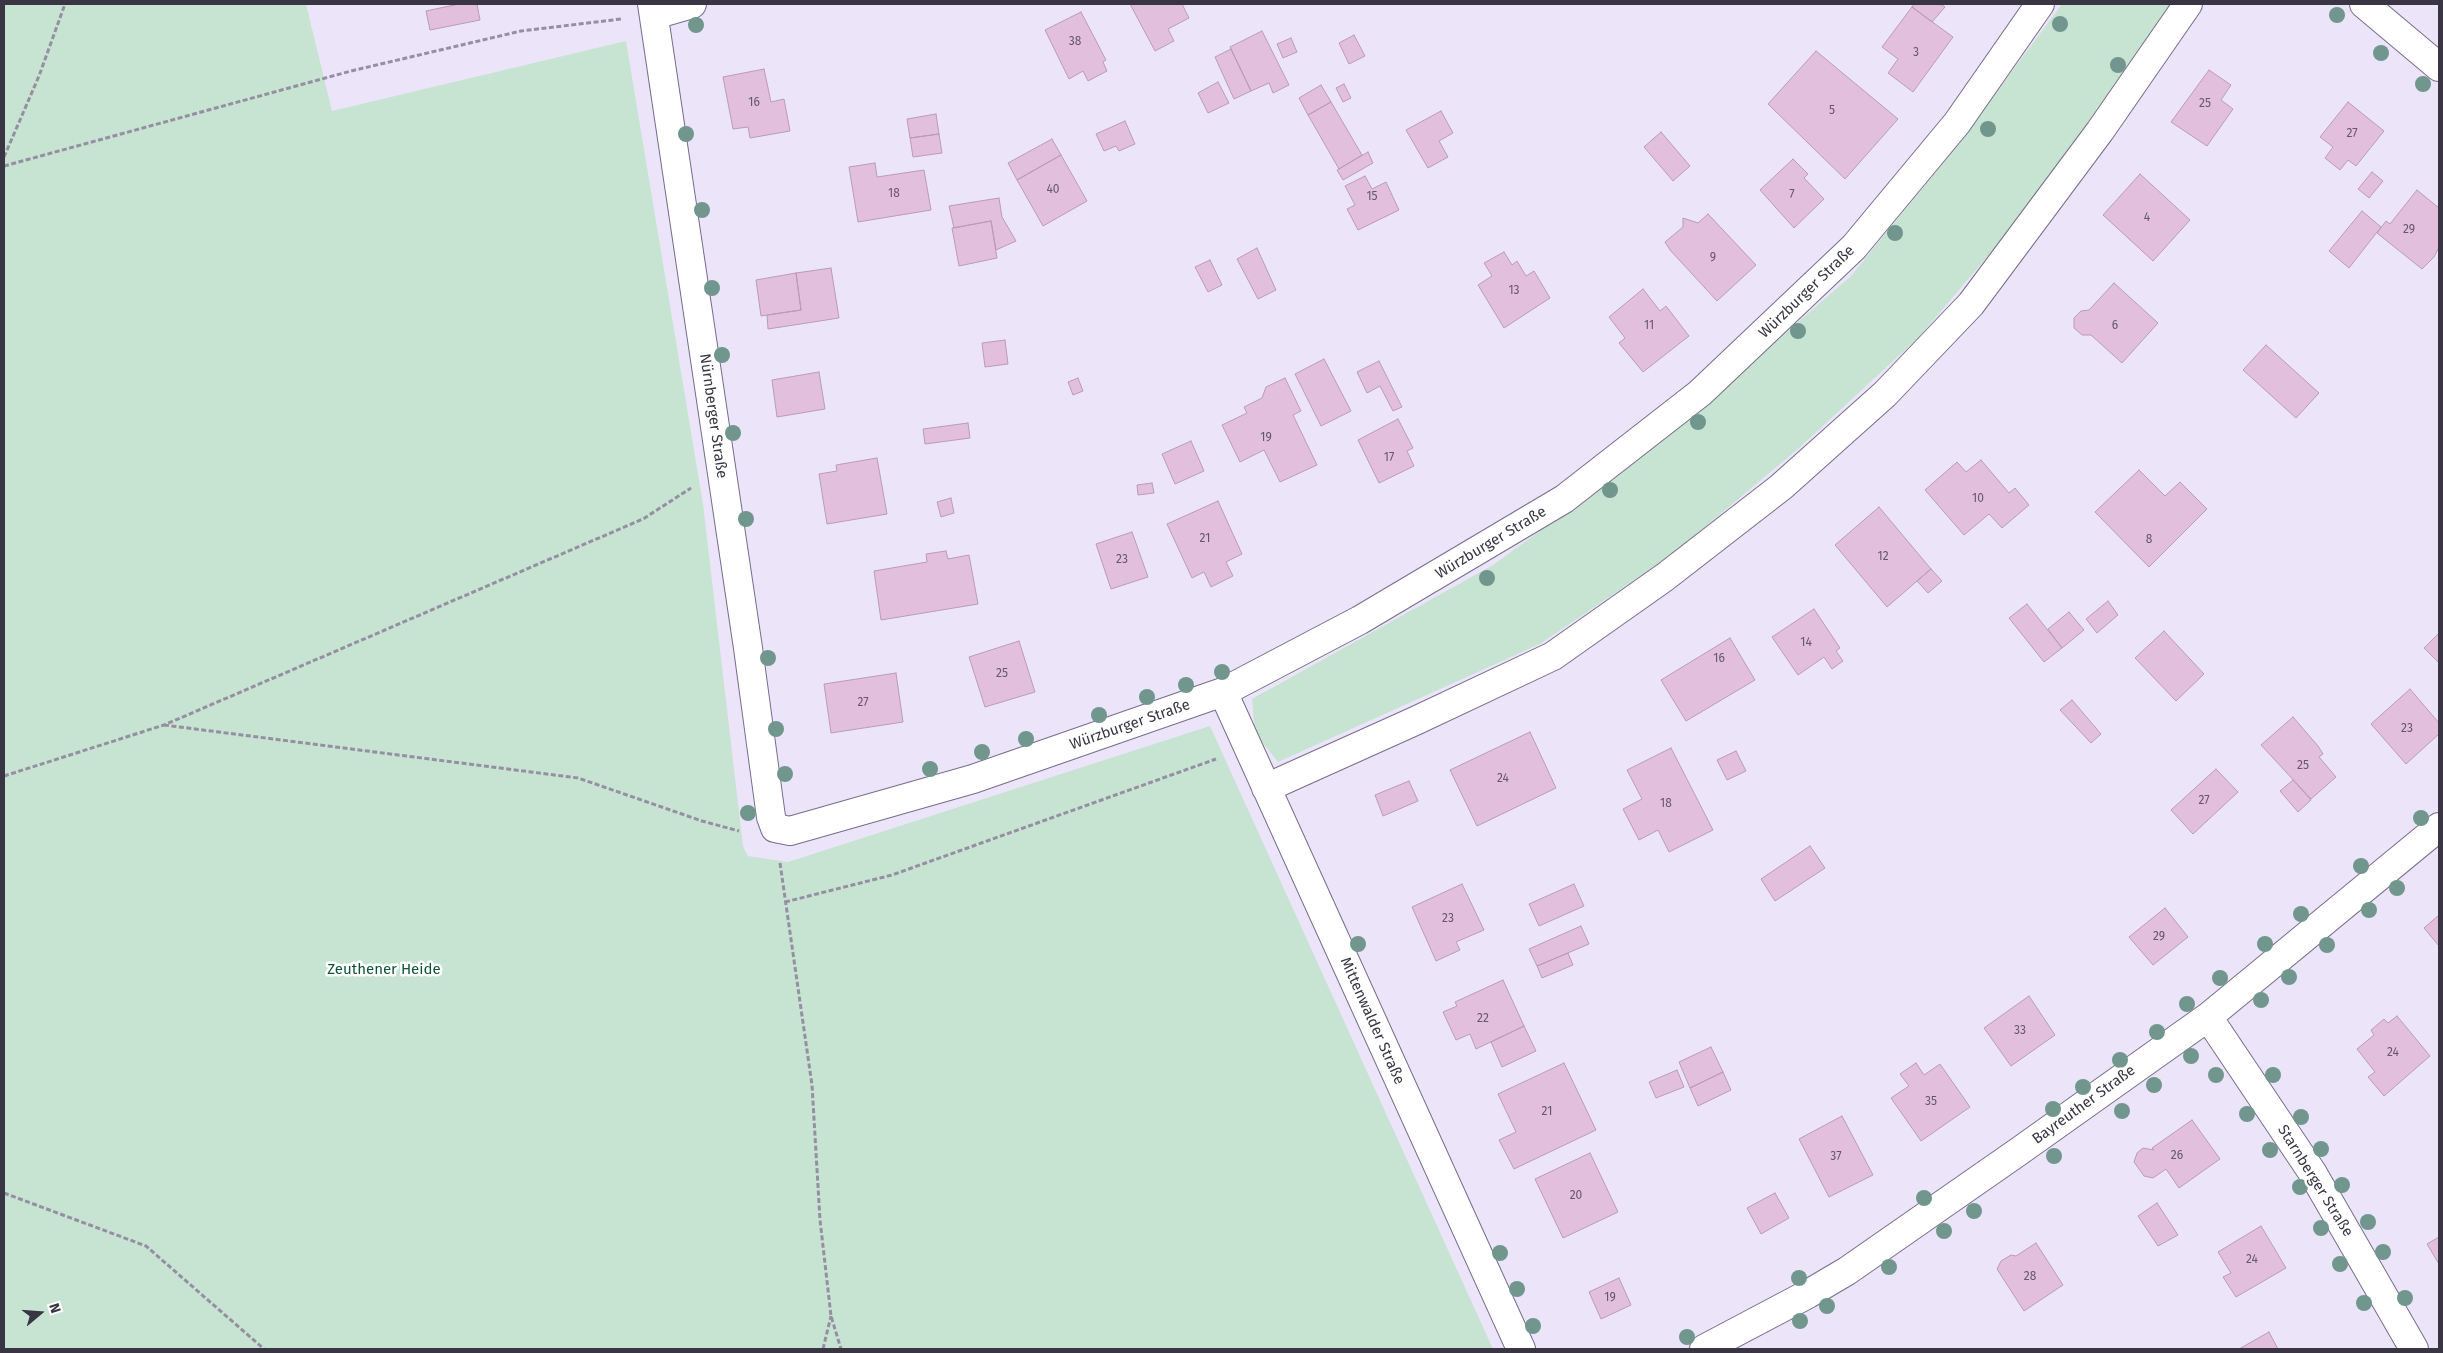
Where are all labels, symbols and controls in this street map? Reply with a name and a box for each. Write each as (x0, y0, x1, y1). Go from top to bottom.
house number: 38 (1069, 35, 1081, 49)
house number: 3 (1913, 46, 1919, 60)
house number: 16 (748, 96, 760, 110)
house number: 25 (2199, 97, 2211, 111)
house number: 5 (1829, 104, 1835, 118)
house number: 27 (2346, 127, 2358, 141)
house number: 40 (1046, 183, 1060, 197)
house number: 18 (888, 187, 900, 201)
house number: 7 (1789, 188, 1795, 202)
house number: 15 (1366, 190, 1378, 204)
house number: 4 (2144, 211, 2150, 225)
house number: 29 (2403, 223, 2415, 237)
street label: Würzburger Straße (1755, 242, 1859, 342)
house number: 9 (1710, 251, 1716, 265)
house number: 13 (1508, 284, 1520, 298)
house number: 11 (1644, 319, 1654, 333)
house number: 6 (2112, 319, 2118, 333)
street label: Nürnberger Straße (695, 352, 731, 480)
house number: 19 (1260, 431, 1272, 445)
house number: 17 (1384, 451, 1394, 465)
house number: 10 (1972, 492, 1984, 506)
street label: Würzburger Straße (1432, 503, 1550, 583)
house number: 21 (1200, 532, 1210, 546)
house number: 8 (2146, 533, 2152, 547)
house number: 12 (1877, 550, 1889, 564)
house number: 23 (1116, 553, 1128, 567)
house number: 14 (1800, 636, 1812, 650)
house number: 16 (1713, 652, 1725, 666)
house number: 25 (996, 667, 1008, 681)
house number: 27 (857, 696, 869, 710)
street label: Würzburger Straße (1068, 696, 1192, 754)
house number: 23 (2401, 722, 2413, 736)
house number: 25 (2297, 759, 2309, 773)
house number: 24 (1497, 772, 1509, 786)
house number: 27 (2198, 794, 2210, 808)
house number: 18 (1660, 797, 1672, 811)
house number: 23 (1442, 912, 1454, 926)
house number: 29 (2153, 930, 2165, 944)
street label: Mittenwalder Straße (1336, 955, 1408, 1087)
park label: Zeuthener Heide (327, 961, 441, 979)
house number: 22 (1477, 1012, 1489, 1026)
house number: 33 (2014, 1024, 2026, 1038)
house number: 24 (2387, 1046, 2399, 1060)
street label: Bayreuther Straße (2029, 1062, 2139, 1148)
house number: 35 (1925, 1095, 1937, 1109)
house number: 21 (1542, 1105, 1552, 1119)
street label: Starnberger Straße (2273, 1122, 2357, 1240)
house number: 26 (2171, 1149, 2183, 1163)
house number: 37 (1830, 1150, 1842, 1164)
house number: 20 (1570, 1189, 1582, 1203)
house number: 24 (2246, 1253, 2258, 1267)
house number: 28 (2024, 1270, 2036, 1284)
north arrow (15, 1288, 65, 1338)
house number: 19 (1604, 1291, 1616, 1305)
text: N (45, 1301, 64, 1315)

